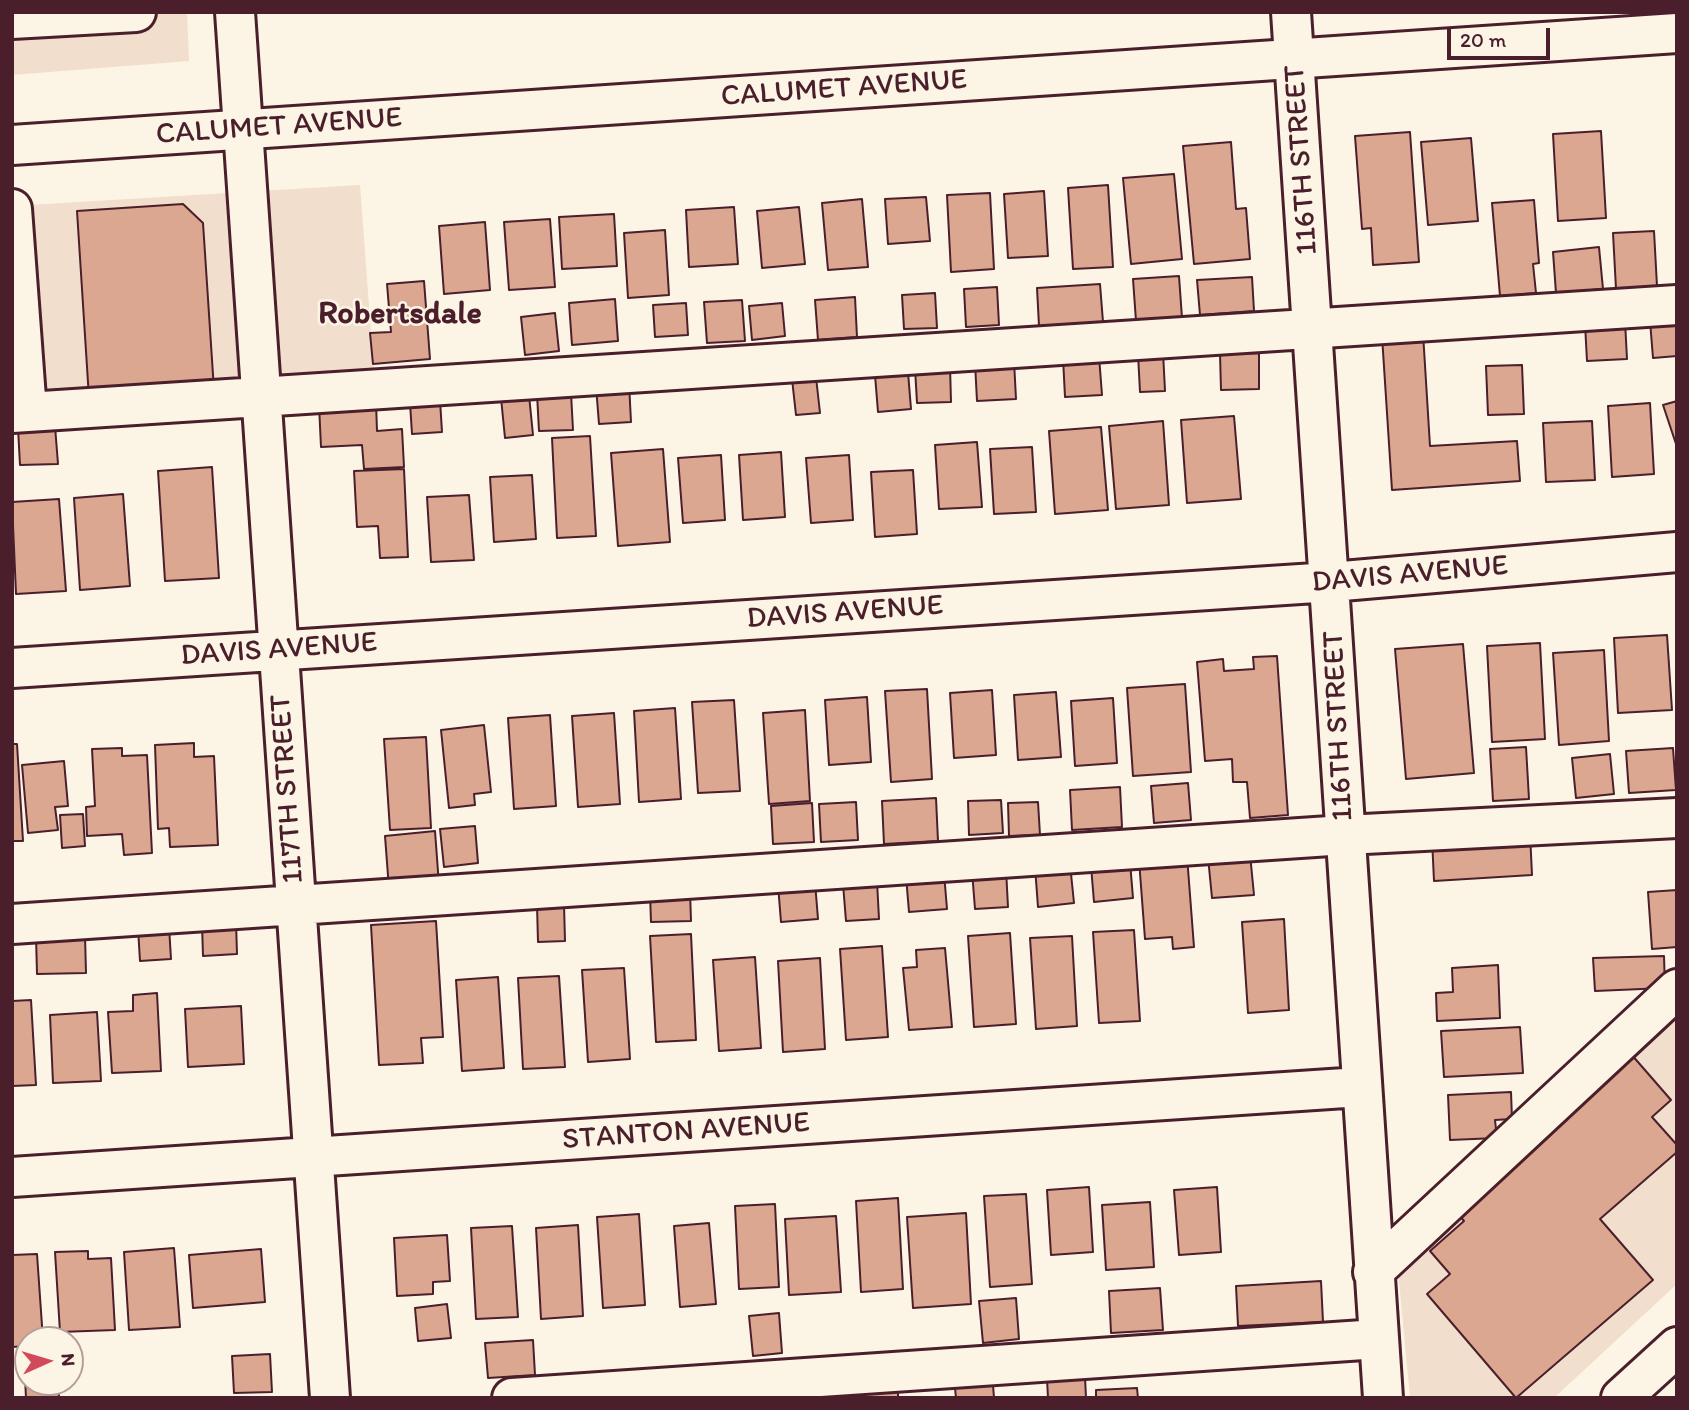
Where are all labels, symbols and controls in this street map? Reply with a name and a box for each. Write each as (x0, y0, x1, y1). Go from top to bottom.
scale bar (1451, 14, 1554, 58)
text: 20 m (1460, 27, 1506, 52)
street label: CALUMET AVENUE (720, 62, 968, 116)
street label: 116TH STREET (1277, 64, 1327, 256)
street label: CALUMET AVENUE (155, 100, 403, 154)
district label: Robertsdale (318, 296, 482, 334)
street label: DAVIS AVENUE (1310, 548, 1510, 602)
street label: DAVIS AVENUE (745, 588, 945, 638)
street label: DAVIS AVENUE (179, 625, 379, 675)
street label: 116TH STREET (1316, 630, 1362, 822)
street label: 117TH STREET (263, 693, 313, 885)
street label: STANTON AVENUE (561, 1105, 811, 1159)
north arrow (14, 1326, 84, 1396)
text: N (57, 1352, 80, 1367)

